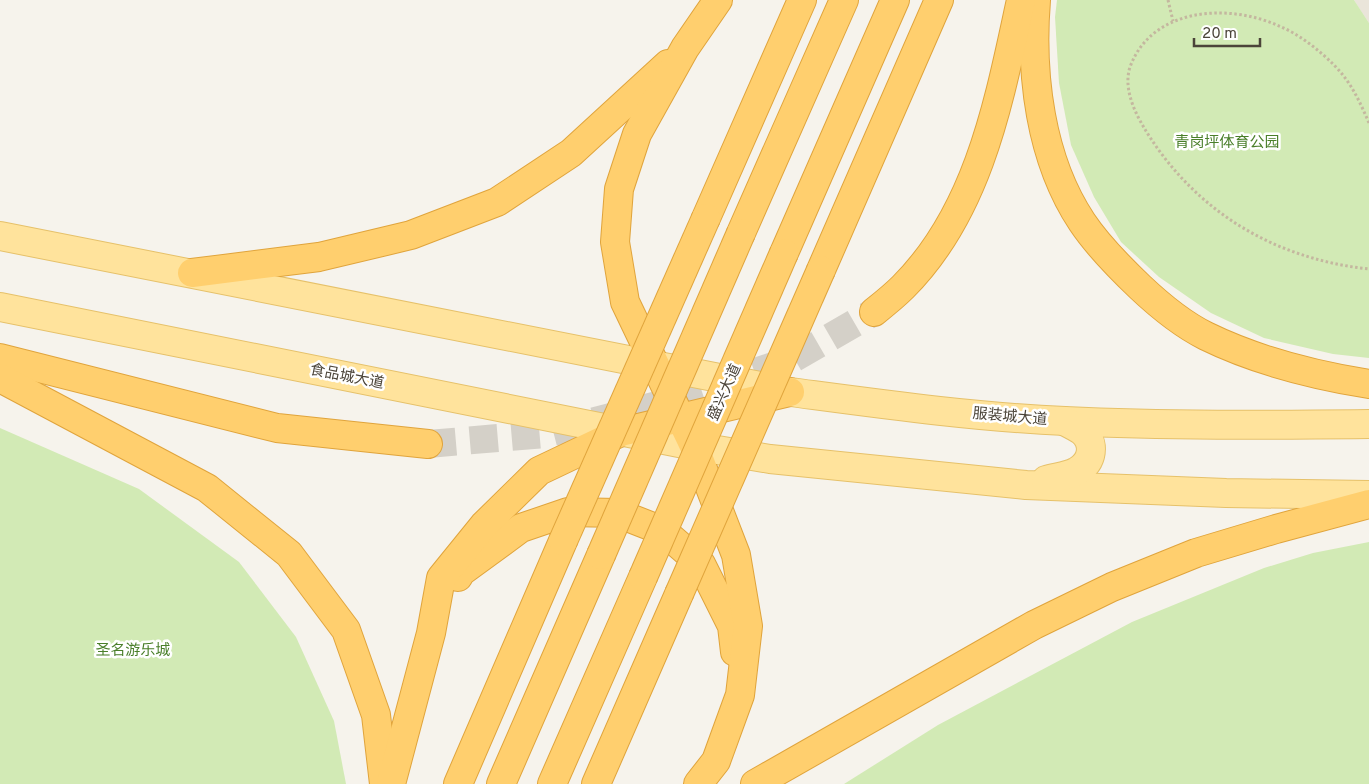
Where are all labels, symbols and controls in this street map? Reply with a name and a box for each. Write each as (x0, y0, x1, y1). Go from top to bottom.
scale bar (1194, 15, 1260, 47)
text: 20 m (1202, 25, 1237, 44)
park label: 青岗坪体育公园 (1174, 134, 1280, 153)
street label: 食品城大道 (308, 361, 385, 394)
street label: 盛兴大道 (704, 361, 746, 424)
street label: 服装城大道 (972, 405, 1048, 430)
park label: 圣名游乐城 (95, 642, 171, 661)

